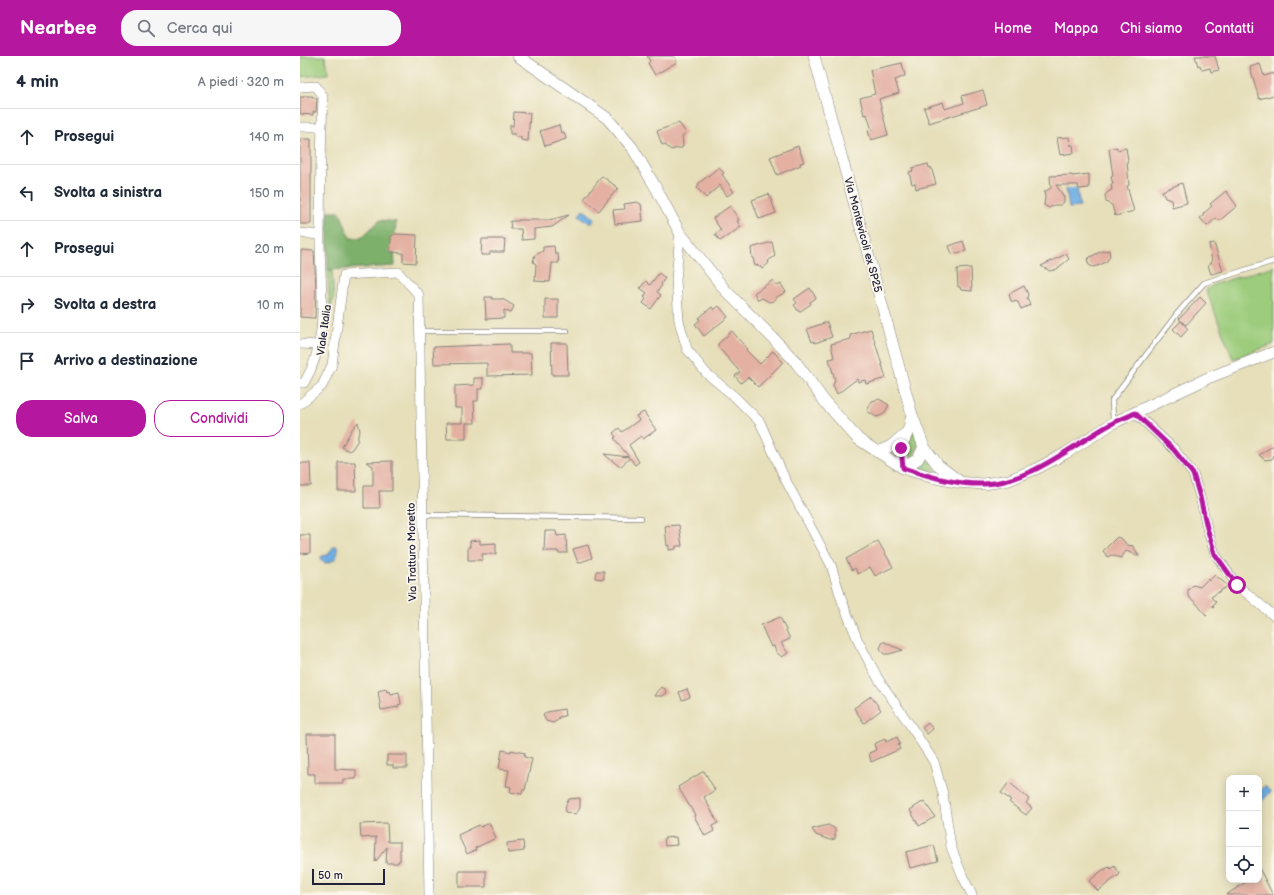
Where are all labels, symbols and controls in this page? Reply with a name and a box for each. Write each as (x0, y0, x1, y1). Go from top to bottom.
search box (121, 10, 401, 46)
text: Nearbee (20, 17, 97, 40)
icon: search (135, 17, 157, 39)
text: Cerca qui (167, 19, 233, 38)
text: Home (994, 20, 1032, 37)
text: Mappa (1054, 20, 1098, 37)
text: Chi siamo (1120, 20, 1183, 37)
text: Contatti (1205, 20, 1254, 37)
text: 4 min (16, 72, 59, 92)
text: A piedi · 320 m (198, 74, 284, 90)
icon: ahead (16, 126, 38, 148)
text: Prosegui (54, 127, 114, 146)
text: 140 m (249, 129, 284, 145)
street label: Via Montevicoli ex SP25 (841, 176, 885, 294)
icon: left (16, 182, 38, 204)
text: Svolta a sinistra (54, 183, 162, 202)
text: 150 m (250, 185, 284, 201)
icon: ahead (16, 238, 38, 260)
text: Prosegui (54, 239, 114, 258)
text: 20 m (254, 241, 284, 257)
icon: right (16, 294, 38, 316)
text: Svolta a destra (54, 295, 156, 314)
text: 10 m (257, 297, 284, 313)
street label: Viale Italia (314, 304, 334, 356)
icon: arrive (16, 350, 38, 372)
text: Arrivo a destinazione (54, 351, 198, 370)
button: Salva (16, 400, 146, 437)
button: Condividi (154, 400, 284, 437)
route end (892, 439, 910, 457)
street label: Via Tratturo Moretto (405, 503, 419, 601)
route start (1228, 576, 1246, 594)
map controls (1226, 775, 1262, 883)
button: + (1226, 775, 1262, 811)
button: − (1226, 811, 1262, 847)
button: locate (1226, 847, 1262, 883)
scale bar (312, 867, 385, 886)
text: 50 m (318, 869, 343, 882)

